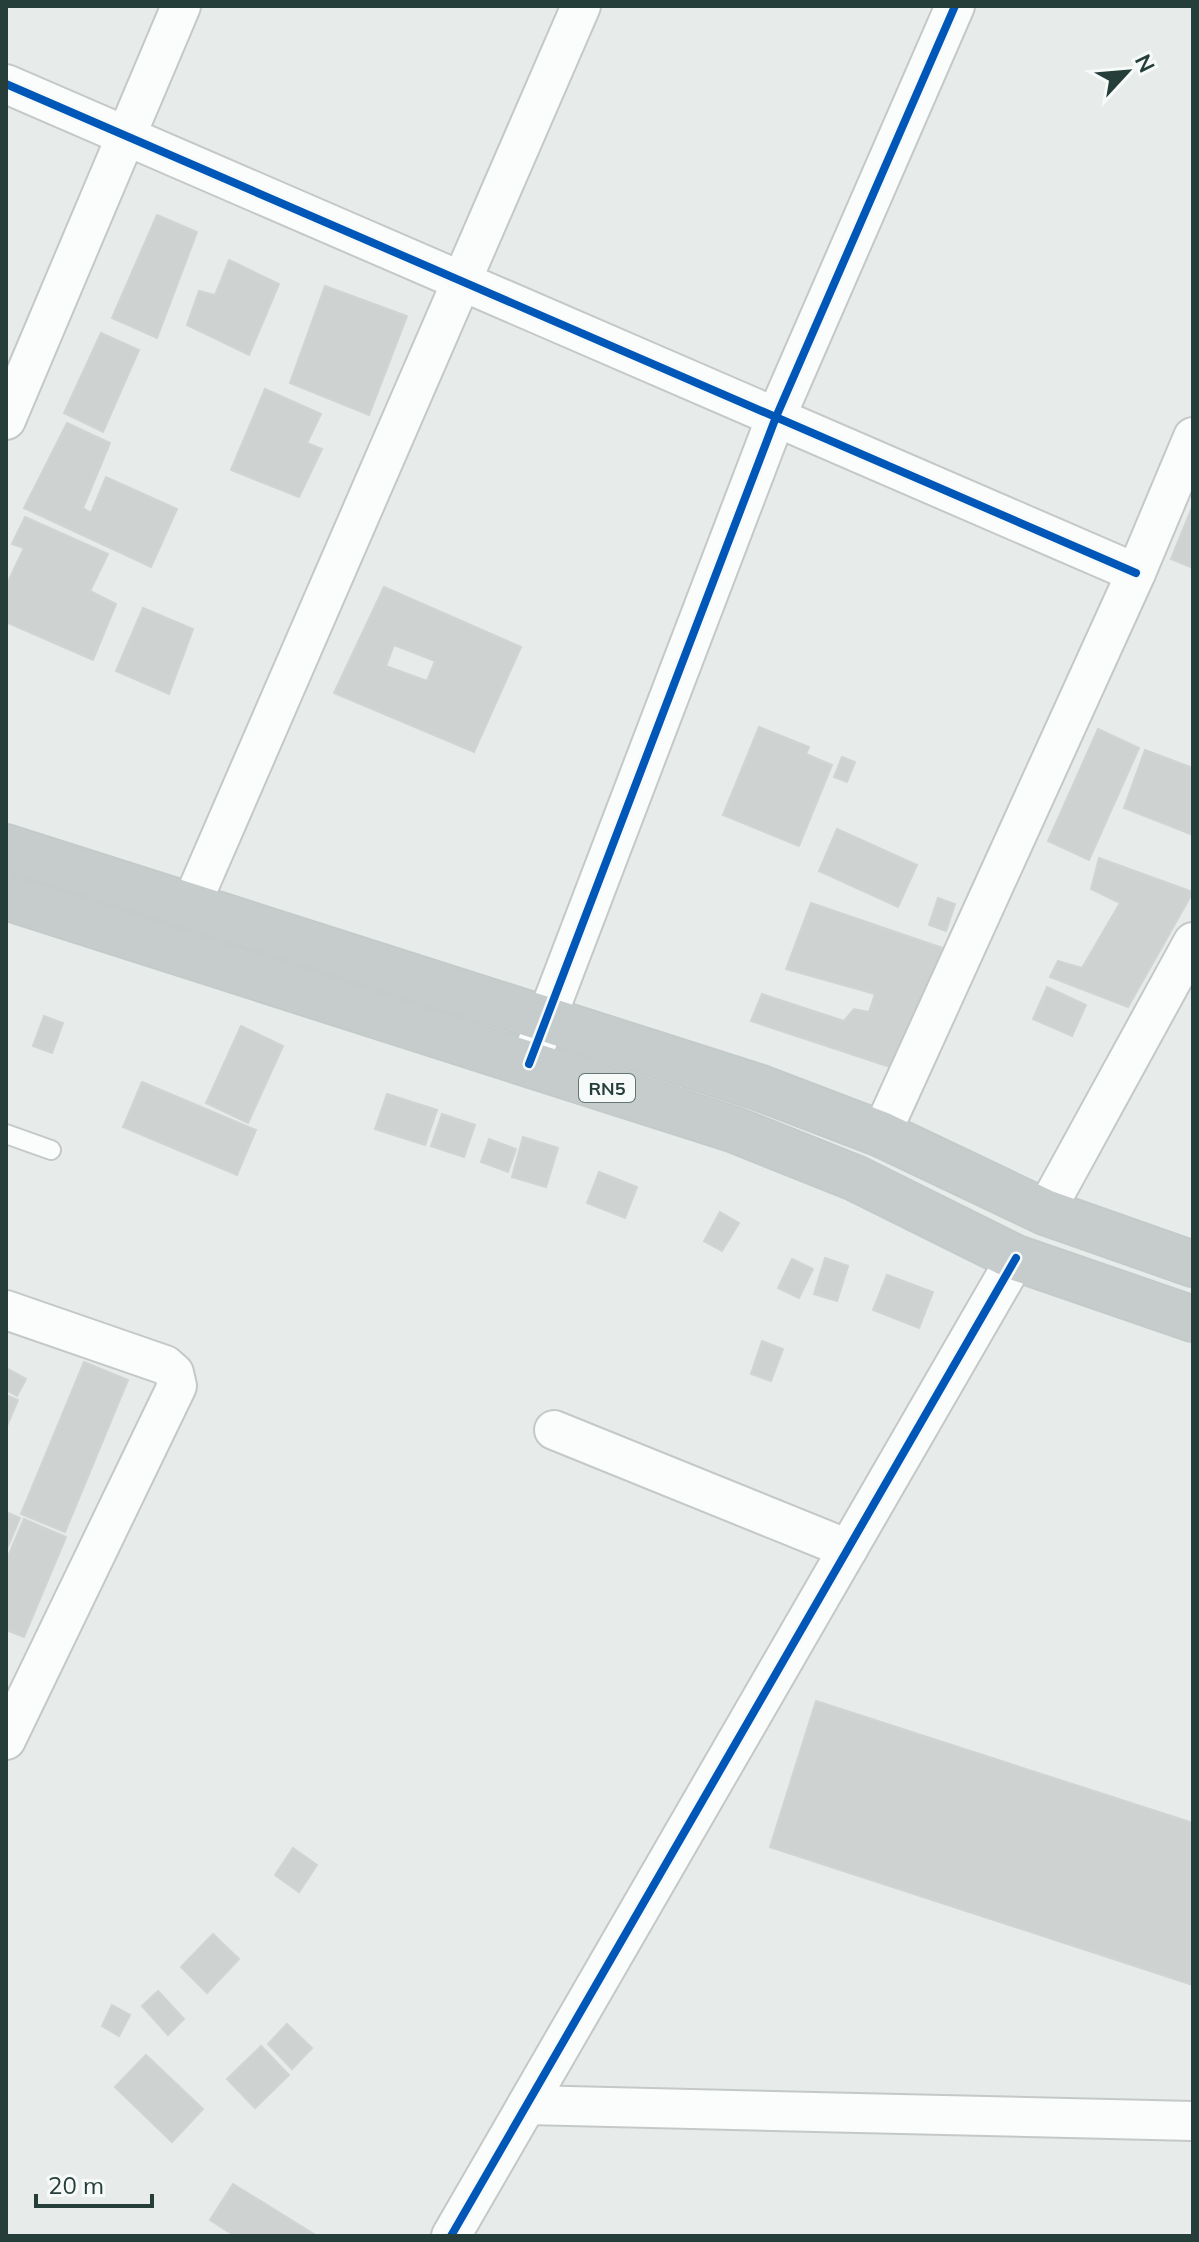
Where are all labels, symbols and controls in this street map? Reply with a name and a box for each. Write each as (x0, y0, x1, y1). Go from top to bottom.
north arrow (1087, 32, 1167, 112)
text: N (1129, 50, 1161, 77)
road number: RN5 (579, 1074, 635, 1102)
scale bar (36, 2158, 152, 2208)
text: 20 m (48, 2170, 104, 2200)

